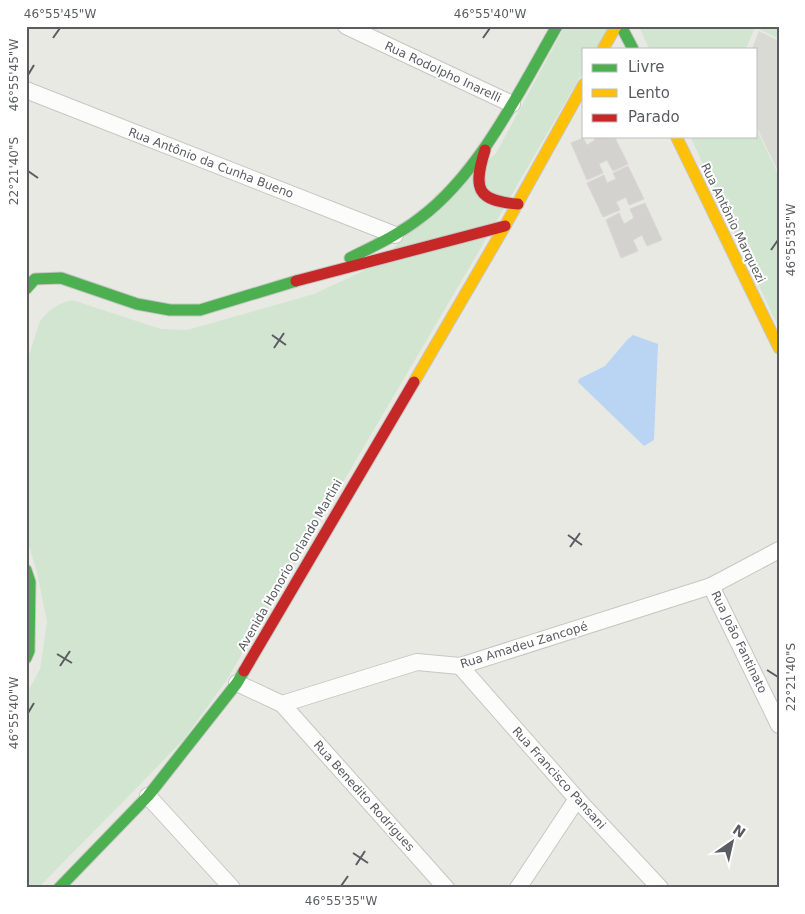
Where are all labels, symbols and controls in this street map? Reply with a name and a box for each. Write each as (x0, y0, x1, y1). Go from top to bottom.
text: 46°55'45"W (24, 7, 96, 21)
text: 46°55'40"W (454, 7, 526, 21)
text: 46°55'45"W (7, 39, 21, 111)
street label: Rua Rodolpho Inarelli (383, 39, 503, 105)
legend (582, 48, 758, 138)
text: Livre (628, 58, 664, 76)
text: Lento (628, 84, 670, 102)
text: Parado (628, 108, 680, 126)
street label: Rua Antônio da Cunha Bueno (126, 125, 296, 201)
text: 22°21'40"S (7, 137, 21, 205)
street label: Rua Antônio Marquezi (698, 161, 768, 285)
text: 46°55'35"W (784, 204, 798, 276)
street label: Avenida Honorio Orlando Martini (235, 477, 345, 653)
street label: Rua João Fantinato (708, 589, 770, 695)
street label: Rua Amadeu Zancopé (459, 619, 589, 671)
text: 22°21'40"S (784, 643, 798, 711)
text: 46°55'40"W (7, 677, 21, 749)
street label: Rua Francisco Pansani (509, 724, 609, 832)
street label: Rua Benedito Rodrigues (311, 738, 417, 854)
north arrow (708, 816, 758, 866)
text: N (730, 821, 749, 841)
text: 46°55'35"W (305, 894, 377, 908)

